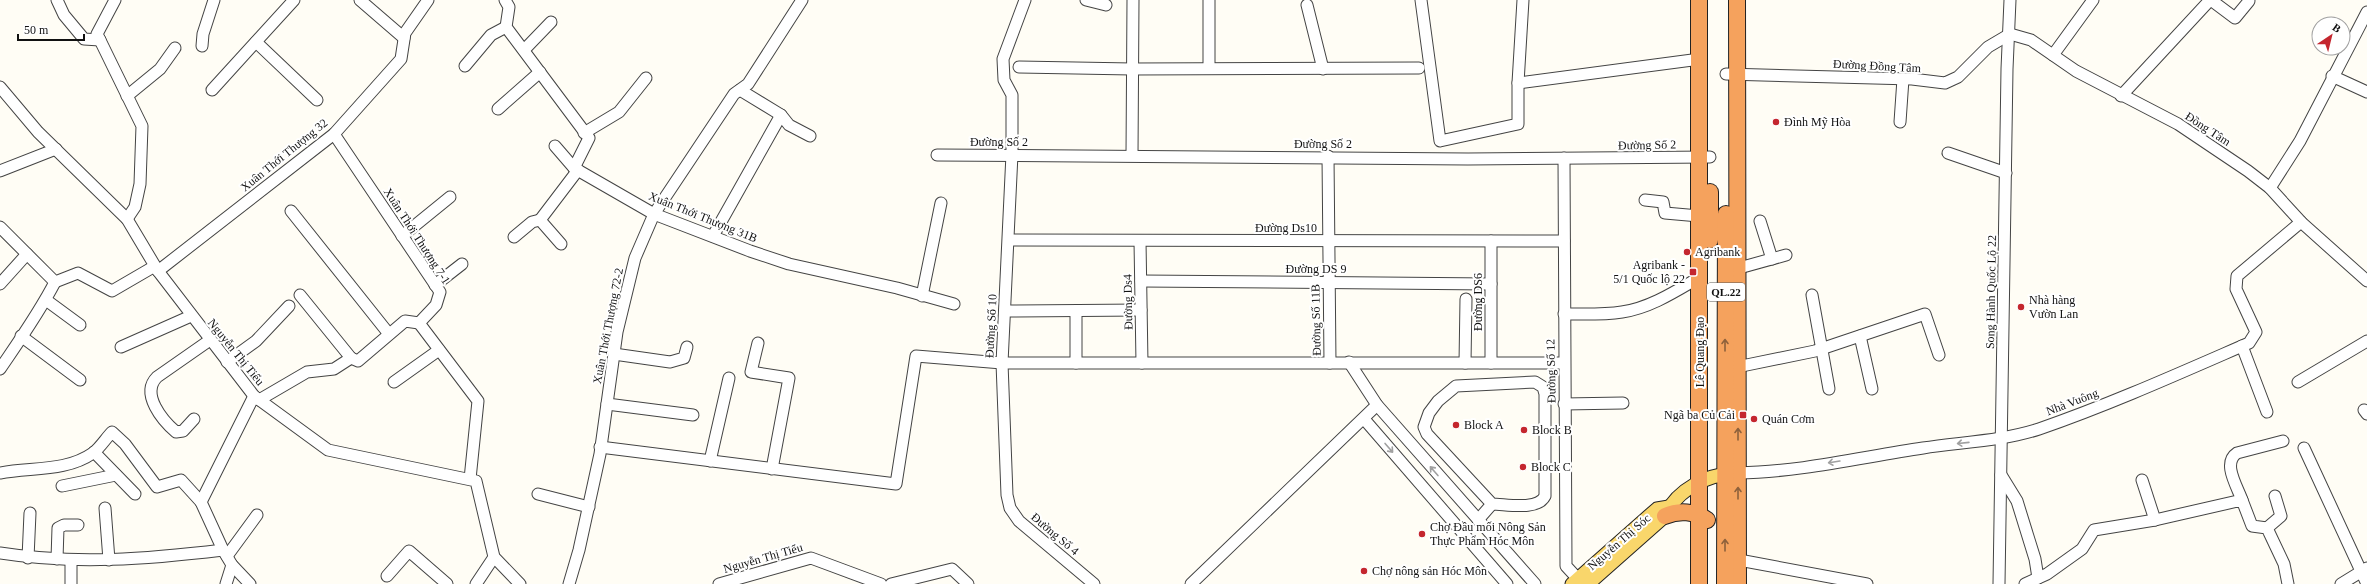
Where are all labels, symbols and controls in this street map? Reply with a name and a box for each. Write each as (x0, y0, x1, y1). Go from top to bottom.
scale bar (18, 16, 84, 42)
north arrow (2311, 16, 2351, 56)
text: B (2330, 21, 2344, 35)
text: 50 m (24, 23, 49, 37)
street label: Đường Đồng Tâm (1833, 57, 1922, 75)
street label: Đồng Tâm (2183, 109, 2234, 149)
place label: Đình Mỹ Hòa (1784, 115, 1851, 129)
street label: Xuân Thới Thượng 32 (238, 116, 330, 194)
marker: Đình Mỹ Hòa (1771, 117, 1781, 127)
street label: Đường Số 2 (970, 135, 1028, 149)
street label: Đường Số 2 (1294, 137, 1352, 151)
street label: Đường Số 2 (1618, 137, 1676, 153)
street label: Xuân Thới Thượng 7-1 (381, 185, 453, 287)
street label: Xuân Thới Thượng 31B (647, 189, 759, 245)
street label: Đường Ds10 (1255, 221, 1317, 235)
street label: Song Hành Quốc Lộ 22 (1983, 235, 1999, 349)
place label: Agribank (1695, 245, 1740, 259)
marker: Agribank (1682, 247, 1692, 257)
place label: Agribank - 5/1 Quốc lộ 22 (1613, 258, 1685, 286)
street label: Đường DS 9 (1286, 262, 1346, 276)
street label: Xuân Thới Thượng 72-2 (590, 267, 626, 385)
marker: Agribank - 5/1 Quốc lộ 22 (1688, 267, 1698, 277)
street label: Đường DS6 (1471, 273, 1485, 331)
street label: Đường Ds4 (1121, 274, 1135, 330)
road number: QL.22 (1707, 283, 1745, 301)
street label: Đường Số 11B (1308, 284, 1324, 356)
place label: Nhà hàng Vườn Lan (2029, 293, 2078, 321)
street label: Đường Số 10 (982, 294, 1000, 358)
marker: Nhà hàng Vườn Lan (2016, 302, 2026, 312)
street label: Nguyễn Thị Tiểu (205, 316, 267, 388)
street label: Lê Quang Đạo (1693, 317, 1707, 387)
street label: Đường Số 12 (1543, 339, 1559, 403)
one-way arrow (1721, 339, 1729, 352)
street label: Nhà Vuông (2044, 386, 2100, 418)
place label: Ngã ba Củ Cải (1664, 408, 1736, 422)
marker: Ngã ba Củ Cải (1738, 410, 1748, 420)
place label: Quán Cơm (1762, 412, 1815, 426)
marker: Quán Cơm (1749, 414, 1759, 424)
place label: Block A (1464, 418, 1504, 432)
marker: Block A (1451, 420, 1461, 430)
place label: Block B (1532, 423, 1572, 437)
marker: Block B (1519, 425, 1529, 435)
one-way arrow (1734, 428, 1742, 441)
one-way arrow (1957, 439, 1970, 447)
one-way arrow (1385, 443, 1394, 453)
one-way arrow (1828, 458, 1841, 466)
place label: Block C (1531, 460, 1571, 474)
marker: Block C (1518, 462, 1528, 472)
one-way arrow (1430, 466, 1439, 476)
one-way arrow (1734, 487, 1742, 500)
street label: Đường Số 4 (1028, 510, 1082, 558)
street label: Nguyễn Thị Sóc (1585, 511, 1653, 573)
place label: Chợ Đầu mối Nông Sản Thực Phẩm Hóc Môn (1430, 520, 1546, 548)
marker: Chợ Đầu mối Nông Sản Thực Phẩm Hóc Môn (1417, 529, 1427, 539)
one-way arrow (1721, 539, 1729, 552)
street label: Nguyễn Thị Tiểu (722, 540, 804, 576)
place label: Chợ nông sản Hóc Môn (1372, 564, 1487, 578)
marker: Chợ nông sản Hóc Môn (1359, 566, 1369, 576)

